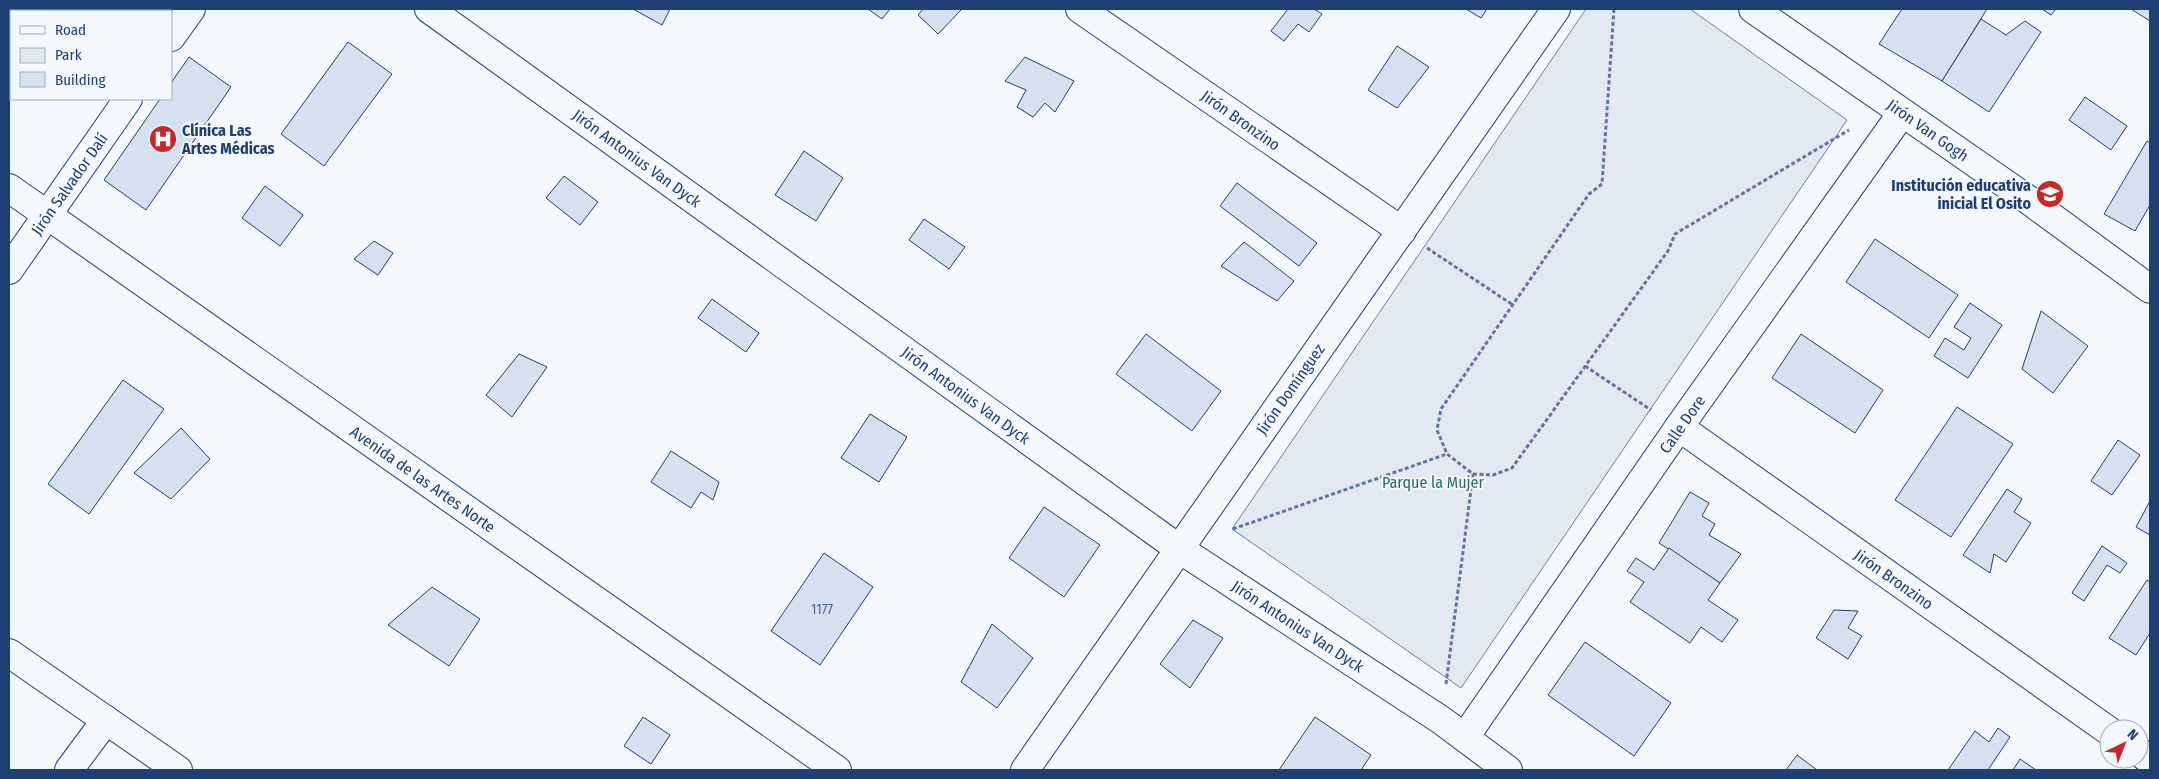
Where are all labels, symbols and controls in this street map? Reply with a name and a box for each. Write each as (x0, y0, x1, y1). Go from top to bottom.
legend (10, 10, 172, 100)
text: Road (55, 21, 86, 39)
text: Park (55, 46, 82, 64)
text: Building (55, 71, 106, 89)
street label: Jirón Bronzino (1198, 86, 1284, 155)
street label: Jirón Van Gogh (1883, 95, 1972, 165)
street label: Jirón Antonius Van Dyck (569, 105, 705, 212)
place label: Clínica Las Artes Médicas (181, 121, 275, 158)
hospital icon: Clínica Las Artes Médicas (148, 124, 178, 154)
street label: Jirón Salvador Dalí (27, 130, 112, 239)
place label: Institución educativa inicial El Osito (1891, 176, 2031, 213)
school or university icon: Institución educativa inicial El Osito (2035, 179, 2065, 209)
street label: Jirón Domínguez (1252, 340, 1329, 438)
street label: Jirón Antonius Van Dyck (898, 342, 1034, 449)
street label: Calle Dore (1656, 392, 1709, 457)
street label: Avenida de las Artes Norte (346, 422, 499, 537)
park label: Parque la Mujer (1382, 473, 1484, 492)
street label: Jirón Bronzino (1851, 545, 1937, 614)
street label: Jirón Antonius Van Dyck (1228, 577, 1368, 677)
house number: 1177 (811, 601, 833, 618)
north arrow (2099, 719, 2149, 769)
text: N (2124, 726, 2141, 744)

